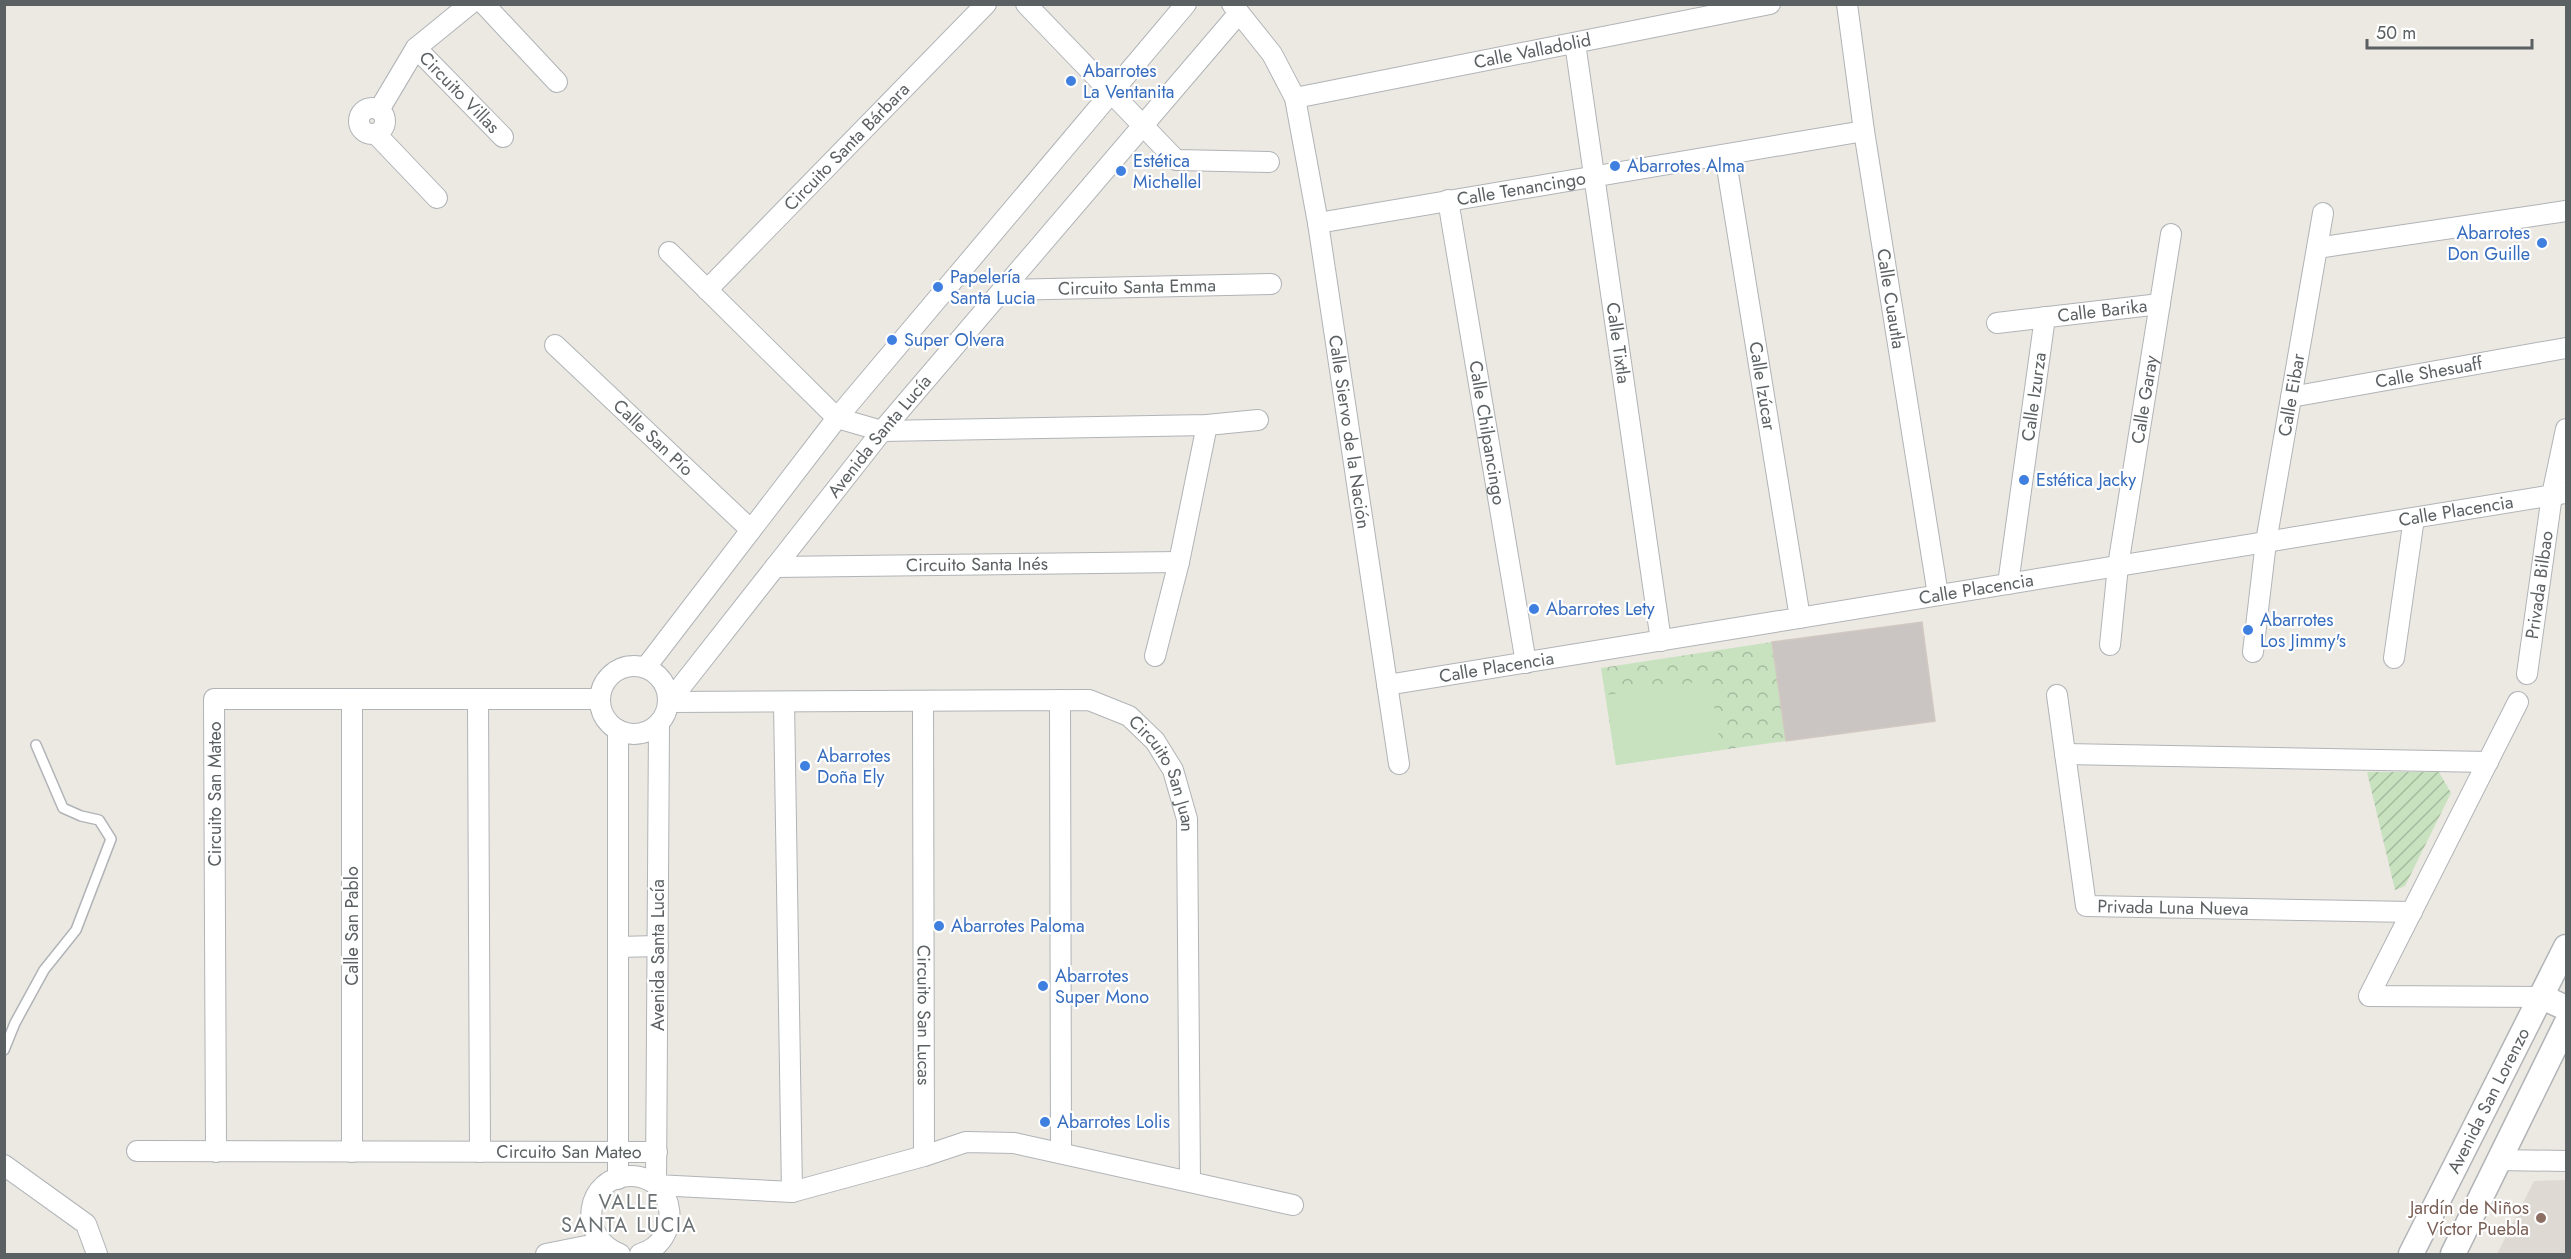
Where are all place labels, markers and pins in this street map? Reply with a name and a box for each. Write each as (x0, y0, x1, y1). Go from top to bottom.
place label: Abarrotes La Ventanita (1083, 58, 1174, 105)
marker: Abarrotes La Ventanita (1064, 74, 1078, 88)
place label: Estética Michellel (1133, 148, 1201, 195)
place label: Abarrotes Alma (1627, 153, 1745, 179)
marker: Abarrotes Alma (1608, 159, 1622, 173)
marker: Estética Michellel (1114, 164, 1128, 178)
place label: Abarrotes Don Guille (2447, 220, 2530, 267)
marker: Abarrotes Don Guille (2535, 236, 2549, 250)
place label: Papelería Santa Lucia (950, 264, 1035, 311)
marker: Papelería Santa Lucia (931, 280, 945, 294)
place label: Super Olvera (904, 327, 1005, 353)
marker: Super Olvera (885, 333, 899, 347)
place label: Estética Jacky (2036, 467, 2136, 493)
marker: Estética Jacky (2017, 473, 2031, 487)
place label: Abarrotes Lety (1546, 596, 1655, 622)
marker: Abarrotes Lety (1527, 602, 1541, 616)
place label: Abarrotes Los Jimmy's (2260, 607, 2346, 654)
marker: Abarrotes Los Jimmy's (2241, 623, 2255, 637)
place label: Abarrotes Doña Ely (817, 743, 891, 790)
marker: Abarrotes Doña Ely (798, 759, 812, 773)
place label: Abarrotes Paloma (951, 913, 1085, 939)
marker: Abarrotes Paloma (932, 919, 946, 933)
place label: Abarrotes Super Mono (1055, 963, 1149, 1010)
marker: Abarrotes Super Mono (1036, 979, 1050, 993)
place label: Abarrotes Lolis (1057, 1109, 1170, 1135)
marker: Abarrotes Lolis (1038, 1115, 1052, 1129)
place label: Jardín de Niños Víctor Puebla (2408, 1195, 2529, 1242)
marker: Jardín de Niños Víctor Puebla (2534, 1211, 2548, 1225)

